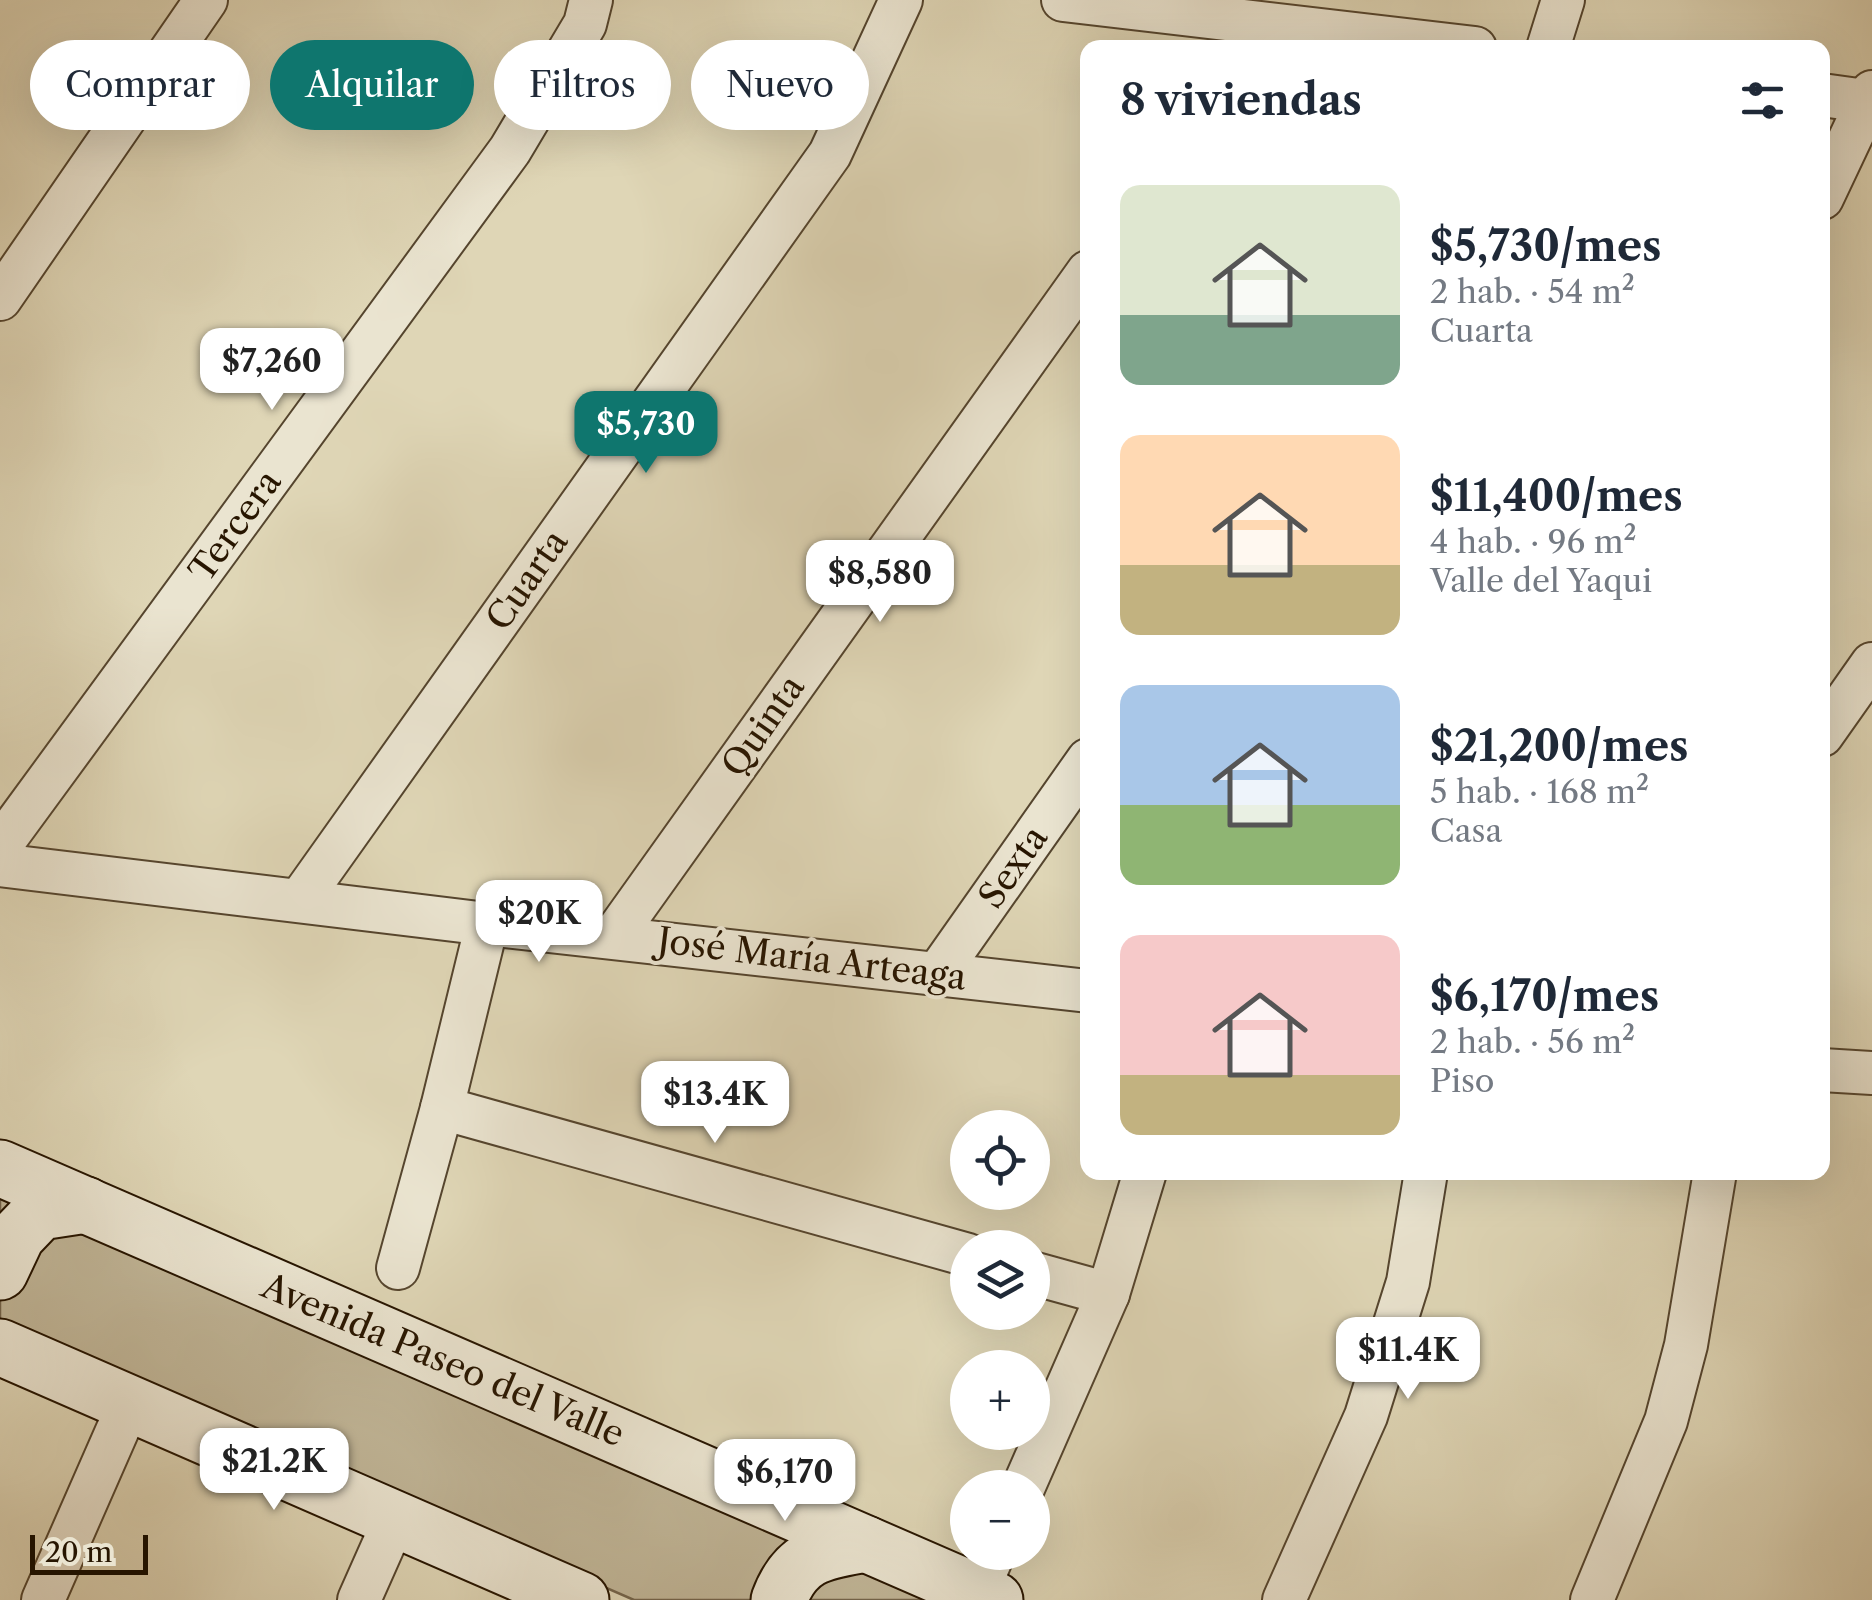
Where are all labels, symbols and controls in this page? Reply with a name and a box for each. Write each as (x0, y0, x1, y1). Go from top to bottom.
chip: Comprar (30, 40, 250, 130)
chip: Alquilar (270, 40, 474, 130)
chip: Filtros (494, 40, 671, 130)
chip: Nuevo (691, 40, 869, 130)
icon: filters (1735, 73, 1790, 128)
text: 8 viviendas (1120, 74, 1362, 126)
text: $5,730/mes (1430, 220, 1662, 272)
icon: home (1200, 225, 1320, 345)
text: 2 hab. · 54 m² (1430, 272, 1635, 311)
text: Cuarta (1430, 311, 1533, 350)
pin: $7,260 (191, 328, 353, 413)
text: $7,260 (222, 341, 322, 380)
pin: $5,730 (565, 391, 727, 476)
text: $5,730 (596, 404, 696, 443)
street label: Tercera (180, 461, 290, 590)
text: $11,400/mes (1430, 470, 1683, 522)
icon: home (1200, 475, 1320, 595)
street label: Cuarta (477, 521, 577, 638)
text: 4 hab. · 96 m² (1430, 522, 1637, 561)
pin: $8,580 (799, 540, 961, 625)
text: $8,580 (828, 553, 932, 592)
text: Valle del Yaqui (1430, 561, 1652, 600)
street label: Quinta (712, 666, 813, 785)
text: $21,200/mes (1430, 720, 1689, 772)
icon: home (1200, 725, 1320, 845)
text: 5 hab. · 168 m² (1430, 772, 1649, 811)
text: Casa (1430, 811, 1502, 850)
street label: Sexta (969, 817, 1056, 916)
pin: $20K (480, 880, 598, 965)
text: $20K (498, 893, 580, 932)
street label: José María Arteaga (650, 918, 969, 999)
text: $6,170/mes (1430, 970, 1659, 1022)
icon: home (1200, 975, 1320, 1095)
text: 2 hab. · 56 m² (1430, 1022, 1635, 1061)
pin: $13.4K (634, 1061, 796, 1146)
text: Piso (1430, 1061, 1494, 1100)
text: $13.4K (663, 1074, 767, 1113)
map controls (950, 1110, 1050, 1570)
button: locate (950, 1110, 1050, 1210)
button: layers (950, 1230, 1050, 1330)
street label: Avenida Paseo del Valle (255, 1263, 631, 1455)
pin: $11.4K (1327, 1317, 1489, 1402)
text: $11.4K (1358, 1330, 1458, 1369)
button: + (950, 1350, 1050, 1450)
pin: $21.2K (193, 1428, 355, 1513)
pin: $6,170 (704, 1439, 866, 1524)
text: $21.2K (222, 1441, 326, 1480)
text: $6,170 (736, 1452, 834, 1491)
button: − (950, 1470, 1050, 1570)
scale bar (30, 1530, 148, 1574)
text: 20 m (45, 1535, 112, 1569)

